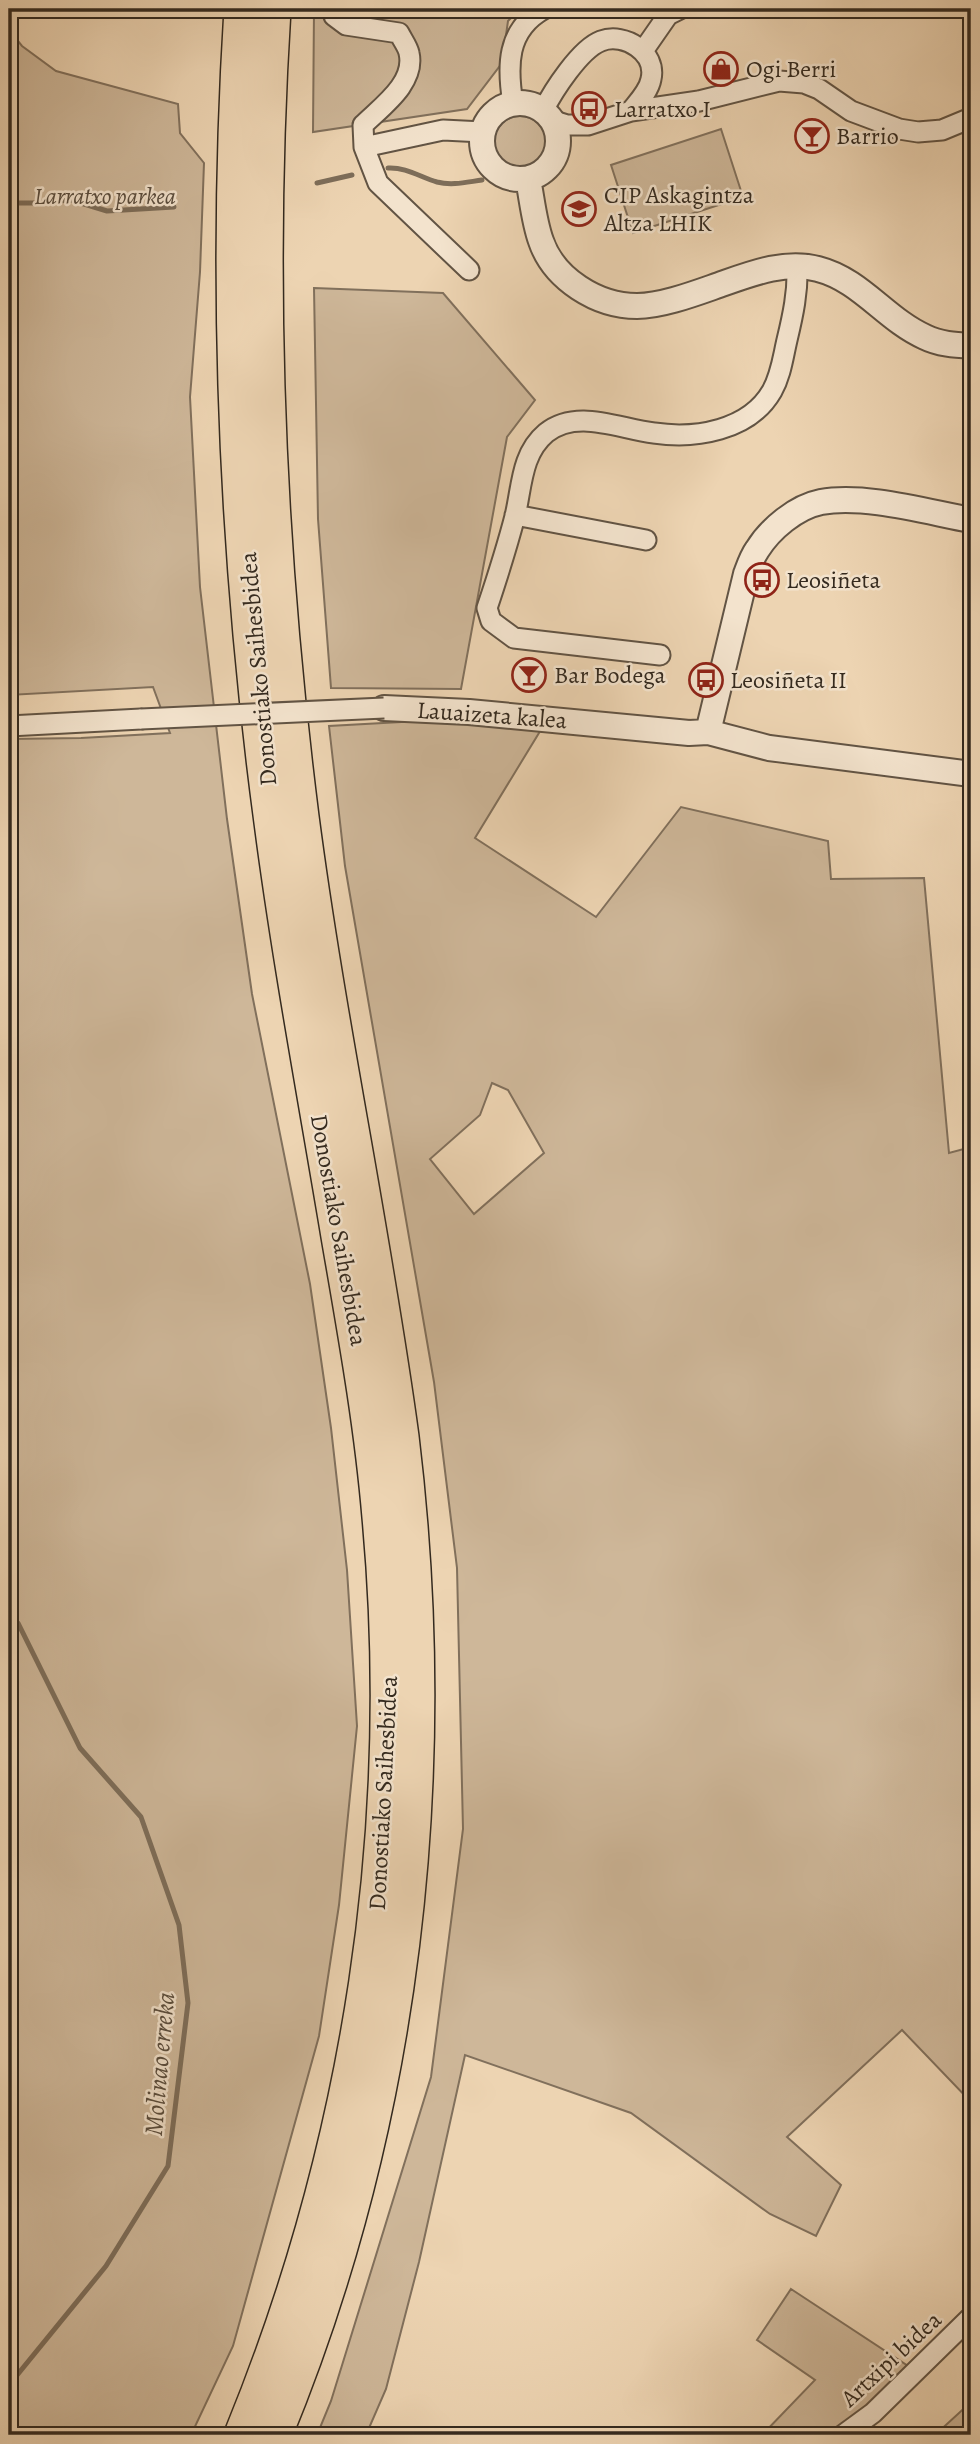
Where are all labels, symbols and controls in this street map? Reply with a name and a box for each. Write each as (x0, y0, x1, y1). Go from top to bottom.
shop icon: Ogi Berri (702, 50, 740, 88)
place label: Ogi Berri (746, 53, 836, 85)
bus stop icon: Larratxo I (570, 90, 608, 128)
place label: Larratxo I (614, 93, 711, 125)
bar icon: Barrio (793, 117, 831, 155)
place label: Barrio (836, 120, 899, 152)
place label: CIP Askagintza Altza LHIK (603, 179, 755, 239)
park label: Larratxo parkea (34, 180, 176, 212)
school or university icon: CIP Askagintza Altza LHIK (560, 190, 598, 228)
street label: Donostiako Saihesbidea (232, 550, 284, 787)
bus stop icon: Leosiñeta (743, 561, 781, 599)
place label: Leosiñeta (786, 564, 881, 596)
bar icon: Bar Bodega (510, 656, 548, 694)
place label: Bar Bodega (554, 659, 667, 691)
bus stop icon: Leosiñeta II (687, 661, 725, 699)
place label: Leosiñeta II (730, 664, 847, 696)
street label: Lauaizeta kalea (416, 694, 569, 736)
street label: Donostiako Saihesbidea (303, 1112, 375, 1349)
street label: Donostiako Saihesbidea (361, 1674, 405, 1911)
water label: Molinao erreka (136, 1991, 183, 2137)
street label: Artxipi bidea (833, 2304, 949, 2415)

